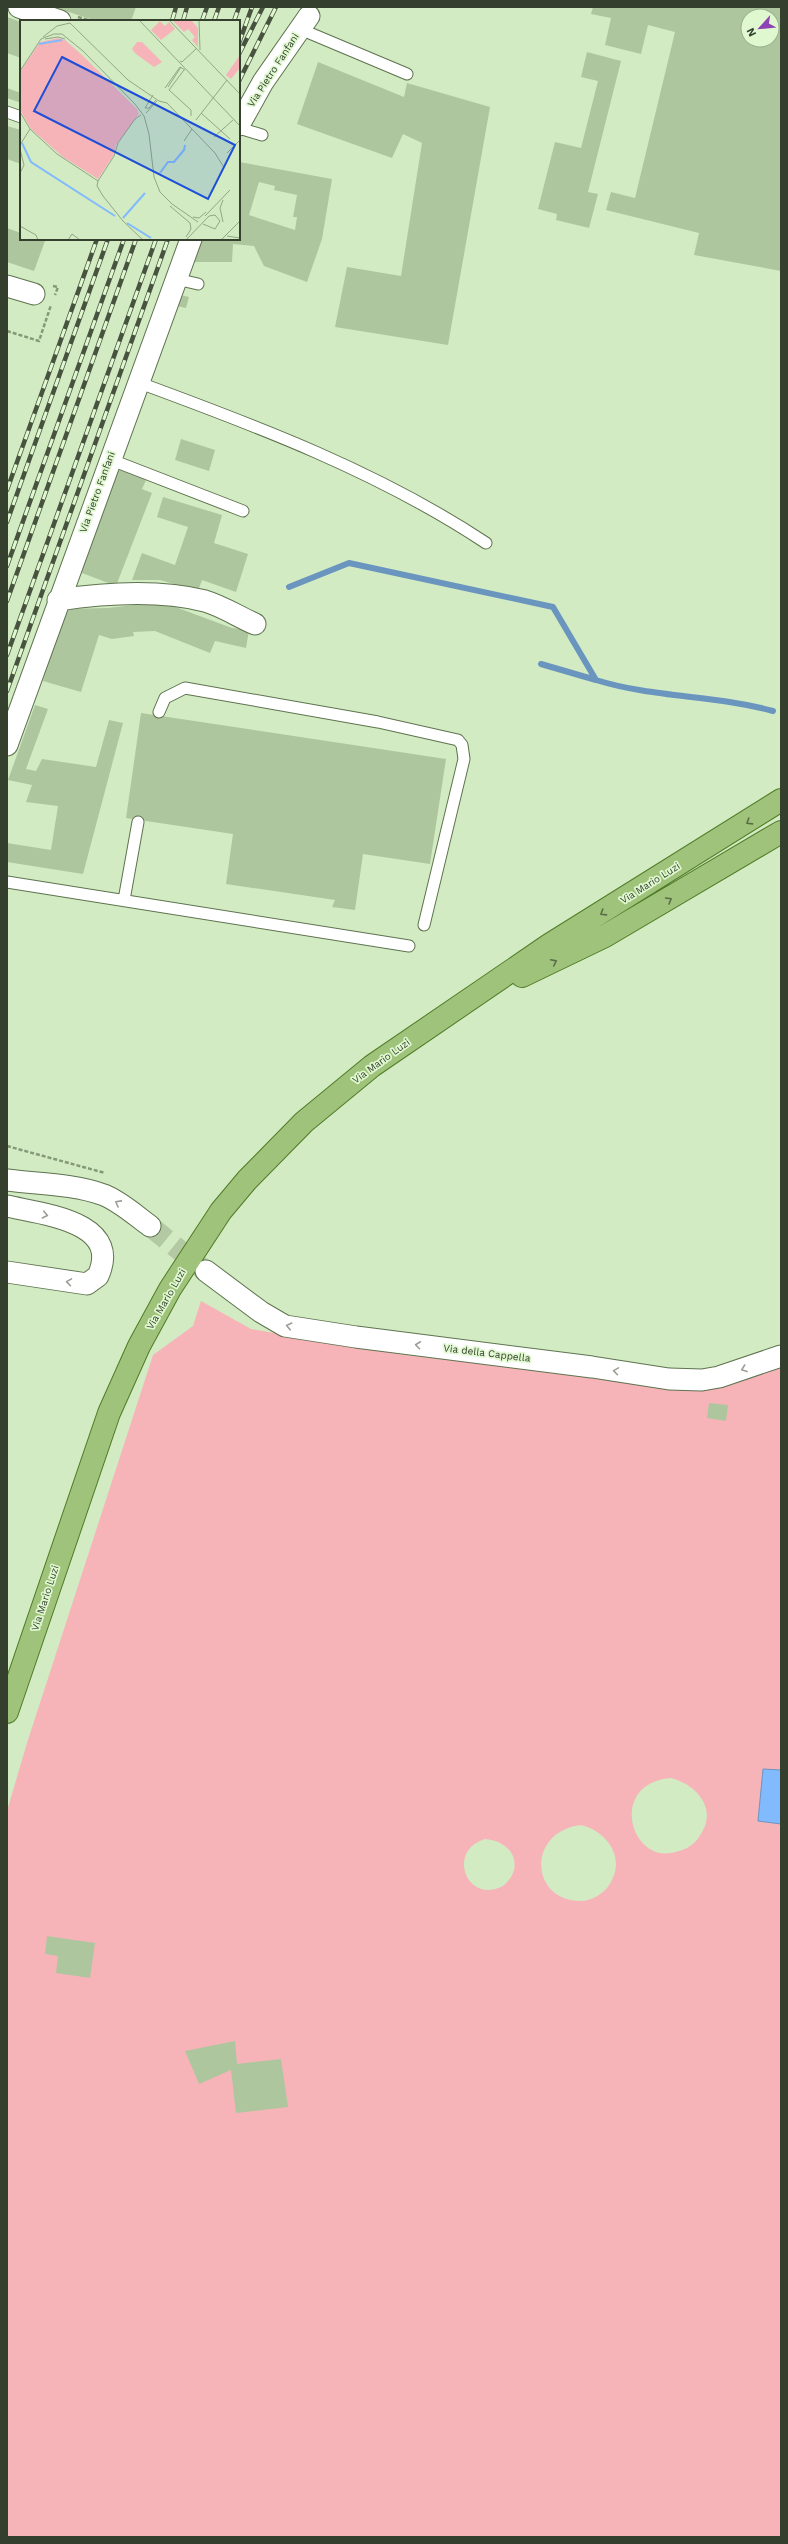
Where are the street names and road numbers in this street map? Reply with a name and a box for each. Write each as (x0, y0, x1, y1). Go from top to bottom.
street label: Via Pietro Fanfani (245, 31, 301, 109)
street label: Via Pietro Fanfani (77, 450, 117, 534)
street label: Via Mario Luzi (618, 860, 682, 906)
street label: Via Mario Luzi (350, 1036, 412, 1086)
street label: Via Mario Luzi (144, 1267, 188, 1331)
street label: Via della Cappella (443, 1342, 531, 1364)
street label: Via Mario Luzi (29, 1564, 61, 1632)

